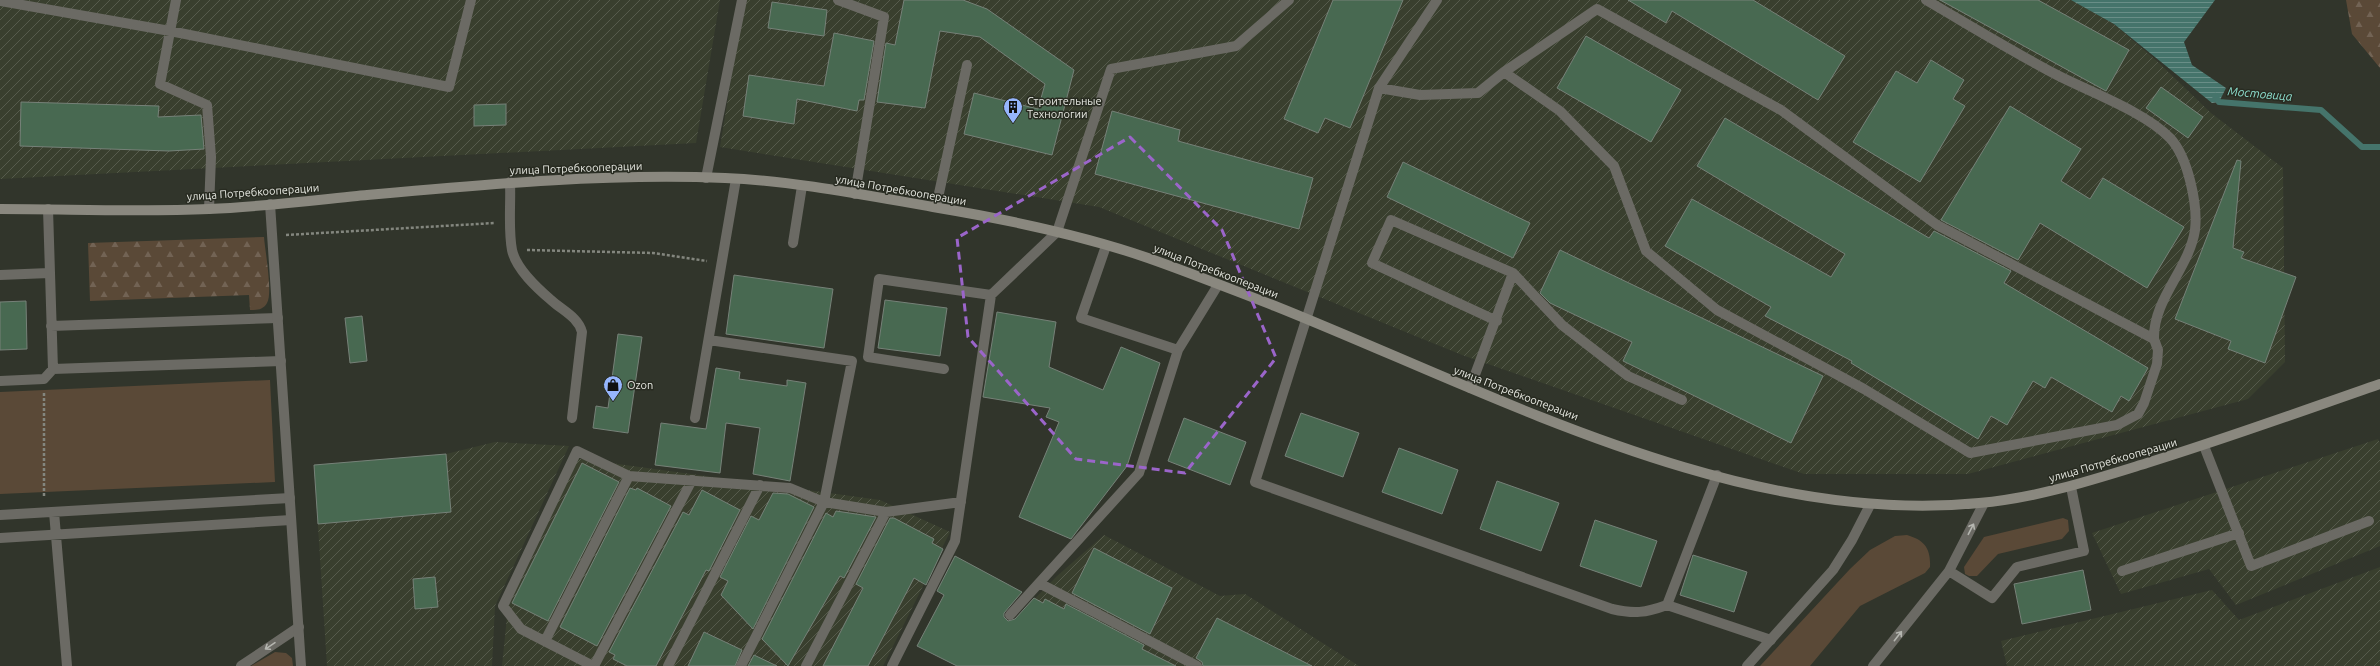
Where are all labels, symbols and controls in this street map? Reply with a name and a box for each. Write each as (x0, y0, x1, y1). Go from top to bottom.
water label: Мостовица (2227, 84, 2293, 103)
place label: Строительные Технологии (1027, 95, 1102, 120)
building icon: Строительные Технологии (1002, 96, 1024, 124)
street label: улица Потребкооперации (509, 160, 643, 176)
street label: улица Потребкооперации (835, 173, 967, 207)
street label: улица Потребкооперации (186, 181, 320, 203)
street label: улица Потребкооперации (1152, 242, 1280, 300)
street label: улица Потребкооперации (1452, 364, 1580, 422)
shop icon: Ozon (602, 374, 624, 402)
place label: Ozon (627, 379, 653, 391)
street label: улица Потребкооперации (2048, 436, 2178, 484)
one-way arrow (1967, 523, 1975, 535)
one-way arrow (1893, 631, 1902, 641)
one-way arrow (264, 643, 276, 651)

